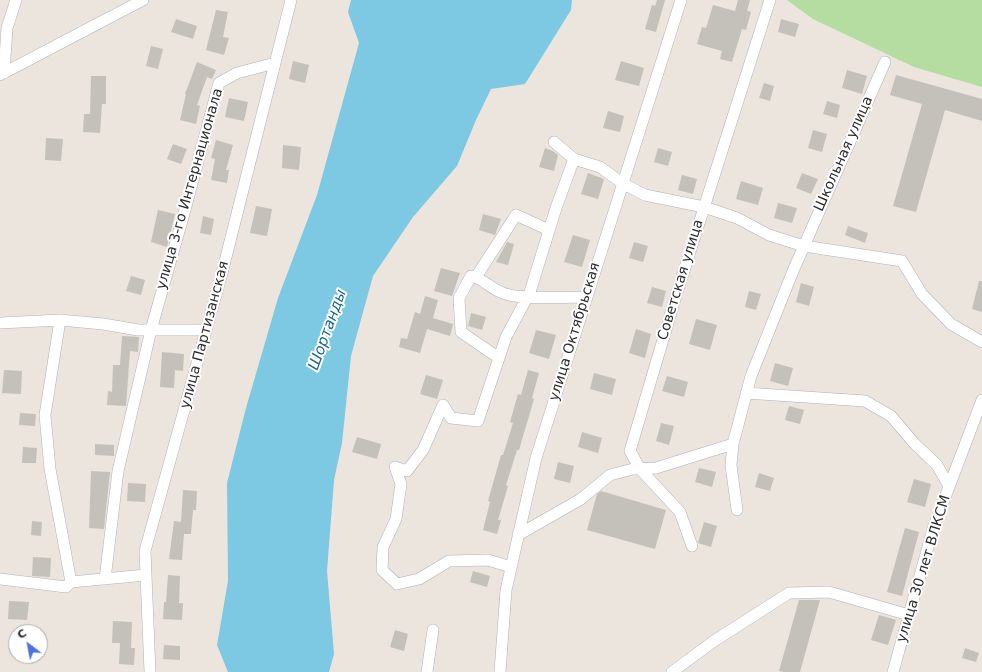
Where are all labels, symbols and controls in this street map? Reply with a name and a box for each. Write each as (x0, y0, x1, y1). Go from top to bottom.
street label: улица 3-го Интернационала (153, 86, 227, 292)
street label: Школьная улица (811, 94, 877, 214)
street label: Советская улица (655, 218, 707, 342)
street label: улица Партизанская (177, 259, 233, 411)
street label: улица Октябрьская (546, 261, 604, 403)
water label: Шортанды (305, 287, 351, 373)
street label: улица 30 лет ВЛКСМ (894, 493, 954, 645)
north arrow (8, 624, 48, 664)
text: С (15, 627, 29, 642)

